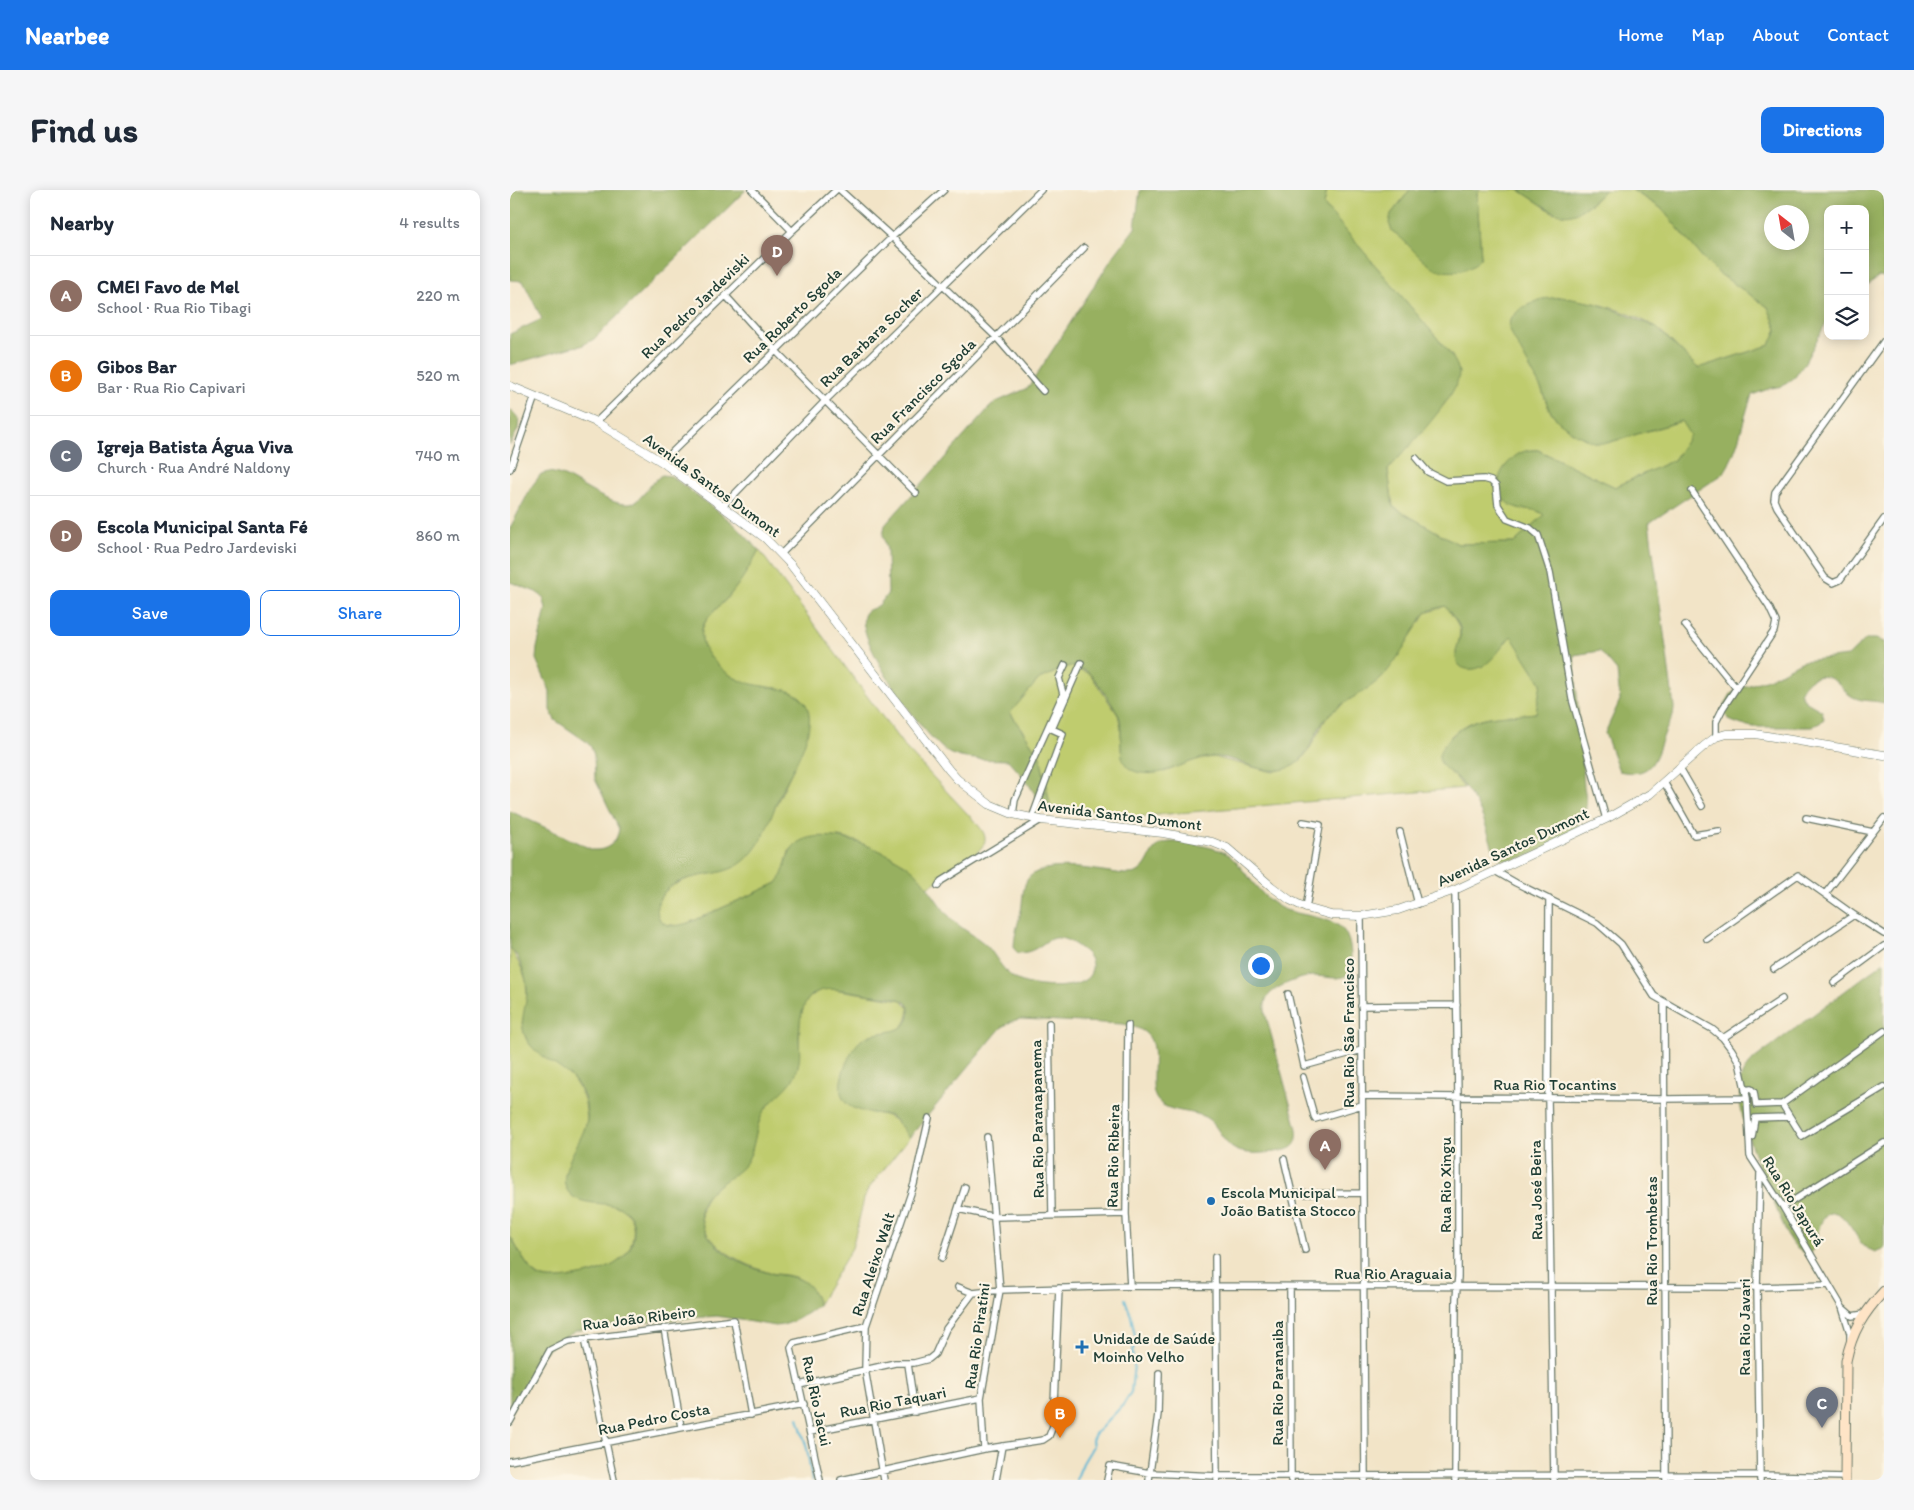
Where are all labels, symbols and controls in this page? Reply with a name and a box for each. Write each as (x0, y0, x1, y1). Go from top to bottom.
text: Nearbee (25, 21, 109, 50)
text: Home (1618, 24, 1664, 46)
text: Map (1692, 24, 1725, 46)
text: About (1753, 24, 1799, 46)
text: Contact (1827, 24, 1889, 46)
button: Directions (1761, 107, 1884, 153)
text: Find us (30, 109, 138, 151)
north arrow (1764, 205, 1809, 250)
map controls (1824, 205, 1869, 340)
button: + (1824, 205, 1869, 250)
text: Nearby (50, 210, 114, 235)
text: 4 results (399, 213, 460, 232)
pin: D (761, 235, 793, 276)
street label: Rua Pedro Jardeviski (637, 249, 753, 363)
button: − (1824, 250, 1869, 295)
street label: Rua Roberto Sgoda (739, 263, 846, 367)
text: CMEI Favo de Mel (97, 275, 239, 298)
street label: Rua Barbara Socher (815, 282, 927, 391)
text: A (61, 286, 71, 305)
text: 220 m (416, 286, 460, 305)
button: layers (1824, 295, 1869, 340)
text: School · Rua Rio Tibagi (97, 298, 251, 317)
street label: Rua Francisco Sgoda (866, 334, 980, 448)
text: Gibos Bar (97, 355, 177, 378)
text: B (61, 366, 71, 385)
text: 520 m (416, 366, 460, 385)
text: Bar · Rua Rio Capivari (97, 378, 246, 397)
street label: Avenida Santos Dumont (640, 429, 784, 541)
text: Igreja Batista Água Viva (97, 435, 293, 458)
text: C (61, 446, 71, 465)
text: 740 m (416, 446, 460, 465)
text: Church · Rua André Naldony (97, 458, 290, 477)
text: Escola Municipal Santa Fé (97, 515, 308, 538)
text: D (61, 526, 71, 545)
text: 860 m (416, 526, 460, 545)
text: School · Rua Pedro Jardeviski (97, 538, 297, 557)
button: Save (50, 590, 250, 636)
button: Share (260, 590, 460, 636)
street label: Avenida Santos Dumont (1037, 796, 1203, 834)
street label: Avenida Santos Dumont (1434, 803, 1592, 891)
your location (1248, 953, 1274, 979)
street label: Rua Rio São Francisco (1339, 958, 1358, 1108)
street label: Rua Rio Paranapanema (1026, 1039, 1048, 1199)
street label: Rua Rio Tocantins (1493, 1075, 1617, 1094)
street label: Rua Rio Ribeira (1103, 1104, 1123, 1208)
pin: A (1309, 1129, 1341, 1170)
street label: Rua Rio Xingu (1436, 1137, 1455, 1233)
street label: Rua José Beira (1526, 1139, 1546, 1240)
street label: Rua Rio Japurá (1759, 1152, 1830, 1250)
street label: Rua Rio Trombetas (1642, 1176, 1661, 1306)
place label: Escola Municipal João Batista Stocco (1221, 1183, 1356, 1220)
marker: Escola Municipal João Batista Stocco (1205, 1195, 1217, 1207)
street label: Rua Aleixo Walt (847, 1210, 899, 1318)
street label: Rua Rio Araguaia (1334, 1264, 1453, 1283)
street label: Rua Rio Javari (1735, 1278, 1754, 1376)
street label: Rua Rio Piratini (960, 1282, 994, 1390)
street label: Rua João Ribeiro (581, 1302, 697, 1334)
street label: Rua Rio Paranaiba (1268, 1320, 1287, 1446)
place label: Unidade de Saúde Moinho Velho (1093, 1329, 1215, 1366)
marker: Unidade de Saúde Moinho Velho (1075, 1340, 1089, 1354)
street label: Rua Rio Jacui (798, 1354, 836, 1448)
street label: Rua Rio Taquari (838, 1382, 948, 1422)
pin: C (1806, 1387, 1838, 1428)
pin: B (1044, 1397, 1076, 1438)
street label: Rua Pedro Costa (597, 1399, 712, 1439)

